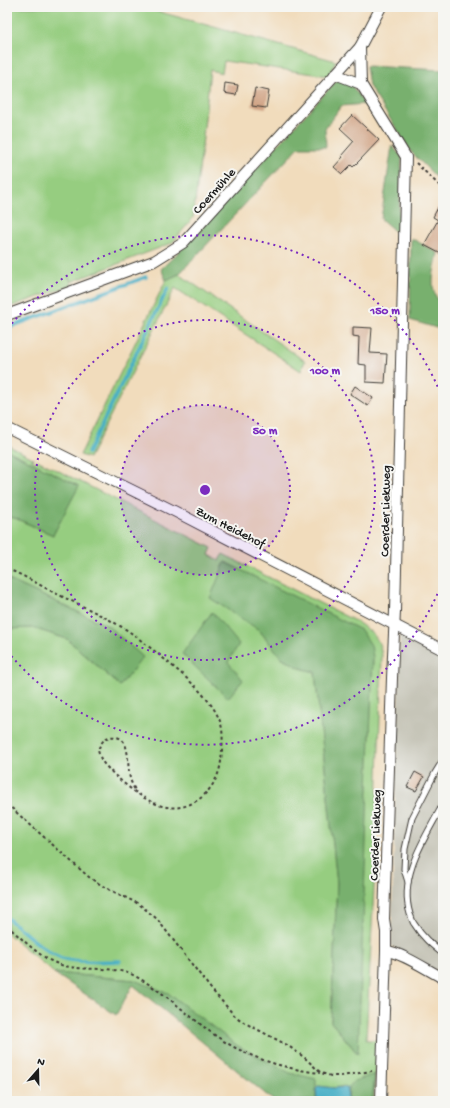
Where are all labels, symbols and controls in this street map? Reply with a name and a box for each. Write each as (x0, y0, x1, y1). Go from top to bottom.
street label: Coermühle (190, 165, 240, 218)
text: 150 m (369, 305, 400, 319)
text: 100 m (309, 365, 340, 379)
text: 50 m (253, 425, 278, 439)
street label: Coerder Liekweg (378, 465, 395, 557)
centre of rings (198, 483, 212, 497)
street label: Zum Heidehof (193, 504, 268, 553)
street label: Coerder Liekweg (367, 789, 386, 881)
north arrow (18, 1050, 58, 1090)
text: N (35, 1056, 46, 1069)

